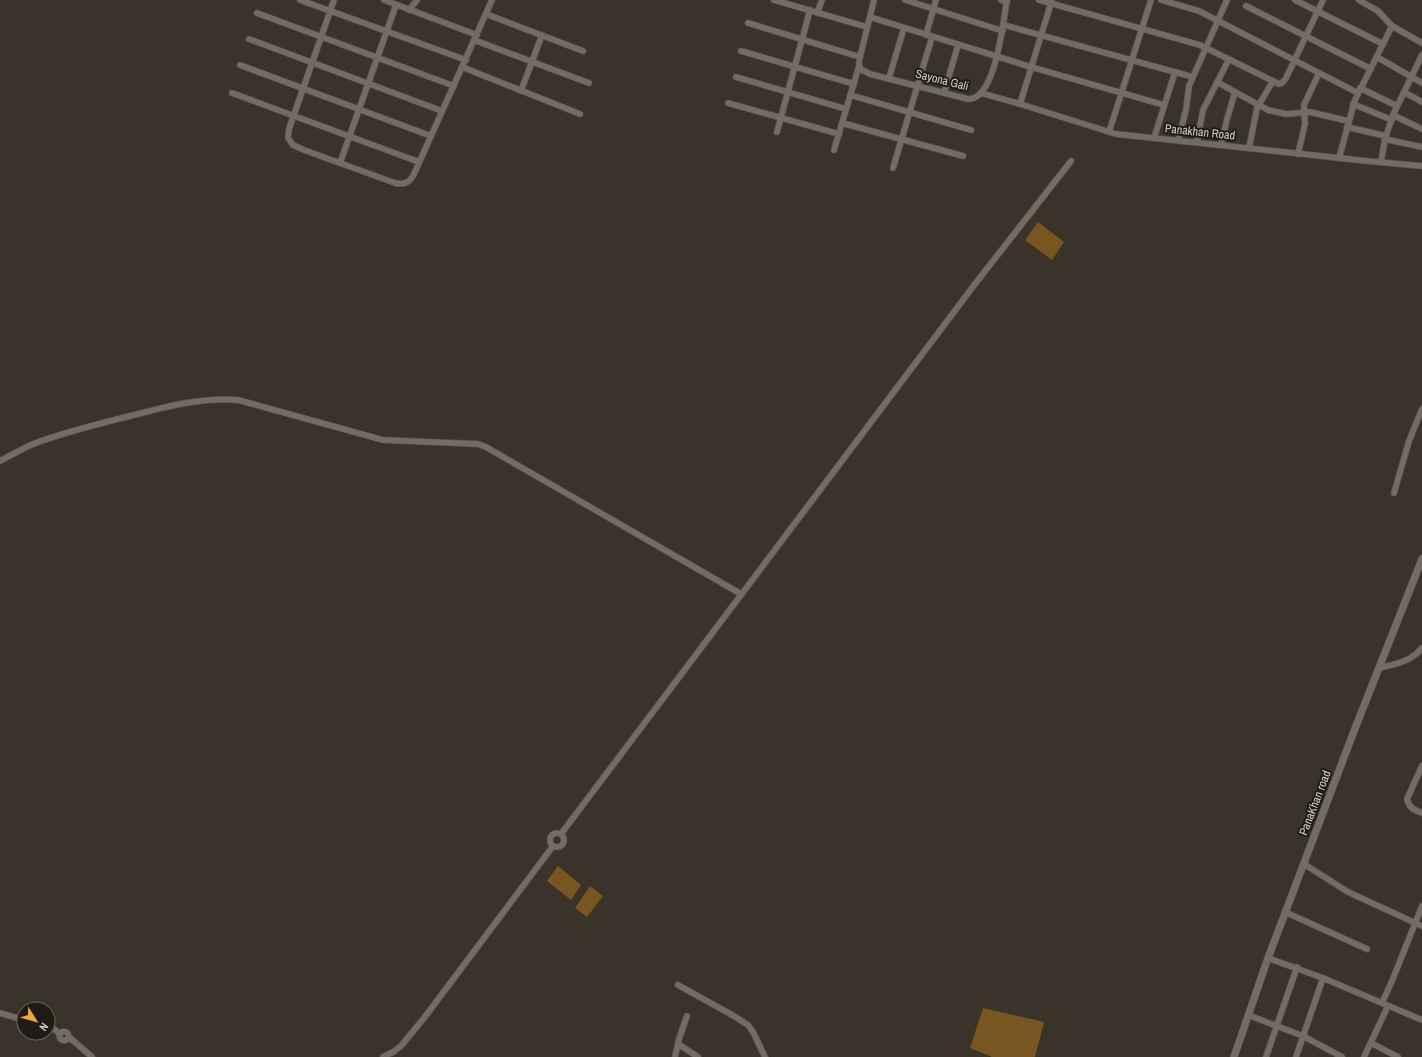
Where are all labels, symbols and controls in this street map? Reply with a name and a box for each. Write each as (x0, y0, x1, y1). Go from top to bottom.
street label: Sayona Gali (914, 66, 970, 94)
street label: Panakhan Road (1164, 120, 1236, 144)
street label: PanaKhan road (1295, 768, 1335, 838)
north arrow (16, 1001, 56, 1041)
text: N (36, 1020, 52, 1034)

